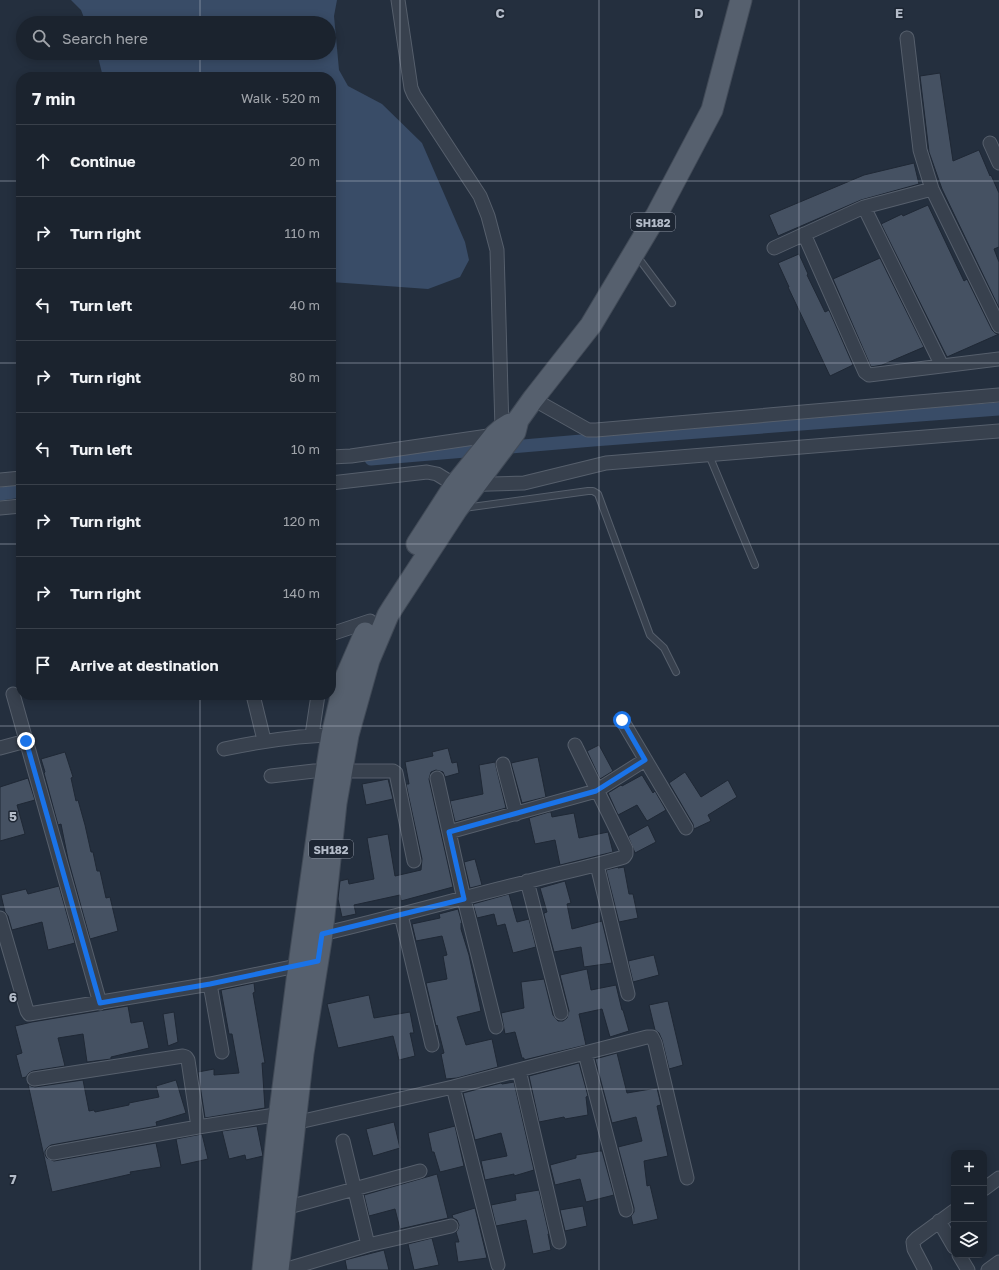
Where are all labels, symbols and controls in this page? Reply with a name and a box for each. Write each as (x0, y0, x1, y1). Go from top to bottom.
text: C (495, 5, 505, 21)
text: D (694, 5, 704, 21)
text: E (895, 5, 903, 21)
search box (16, 16, 336, 60)
icon: search (30, 27, 52, 49)
text: Search here (62, 29, 148, 47)
text: 7 min (32, 88, 75, 109)
text: Walk · 520 m (241, 90, 320, 106)
icon: ahead (32, 150, 54, 172)
text: Continue (70, 152, 136, 170)
text: 20 m (290, 153, 320, 169)
road number: SH182 (631, 213, 675, 231)
icon: right (32, 222, 54, 244)
text: Turn right (70, 224, 141, 242)
text: 110 m (285, 225, 320, 241)
icon: left (32, 294, 54, 316)
text: Turn left (70, 296, 132, 314)
text: 40 m (289, 297, 320, 313)
icon: right (32, 366, 54, 388)
text: Turn right (70, 368, 141, 386)
text: 80 m (289, 369, 320, 385)
icon: left (32, 438, 54, 460)
text: Turn left (70, 440, 132, 458)
text: 10 m (291, 441, 320, 457)
icon: right (32, 510, 54, 532)
text: Turn right (70, 512, 141, 530)
text: 120 m (283, 513, 320, 529)
icon: right (32, 582, 54, 604)
text: Turn right (70, 584, 141, 602)
text: 140 m (283, 585, 320, 601)
icon: arrive (32, 654, 54, 676)
text: Arrive at destination (70, 656, 219, 674)
route start (613, 711, 631, 729)
route end (17, 732, 35, 750)
text: 5 (9, 808, 17, 824)
road number: SH182 (309, 840, 353, 858)
text: 6 (9, 989, 17, 1005)
map controls (951, 1150, 987, 1258)
button: + (951, 1150, 987, 1186)
text: 7 (9, 1171, 17, 1187)
button: − (951, 1186, 987, 1222)
button: layers (951, 1222, 987, 1258)

